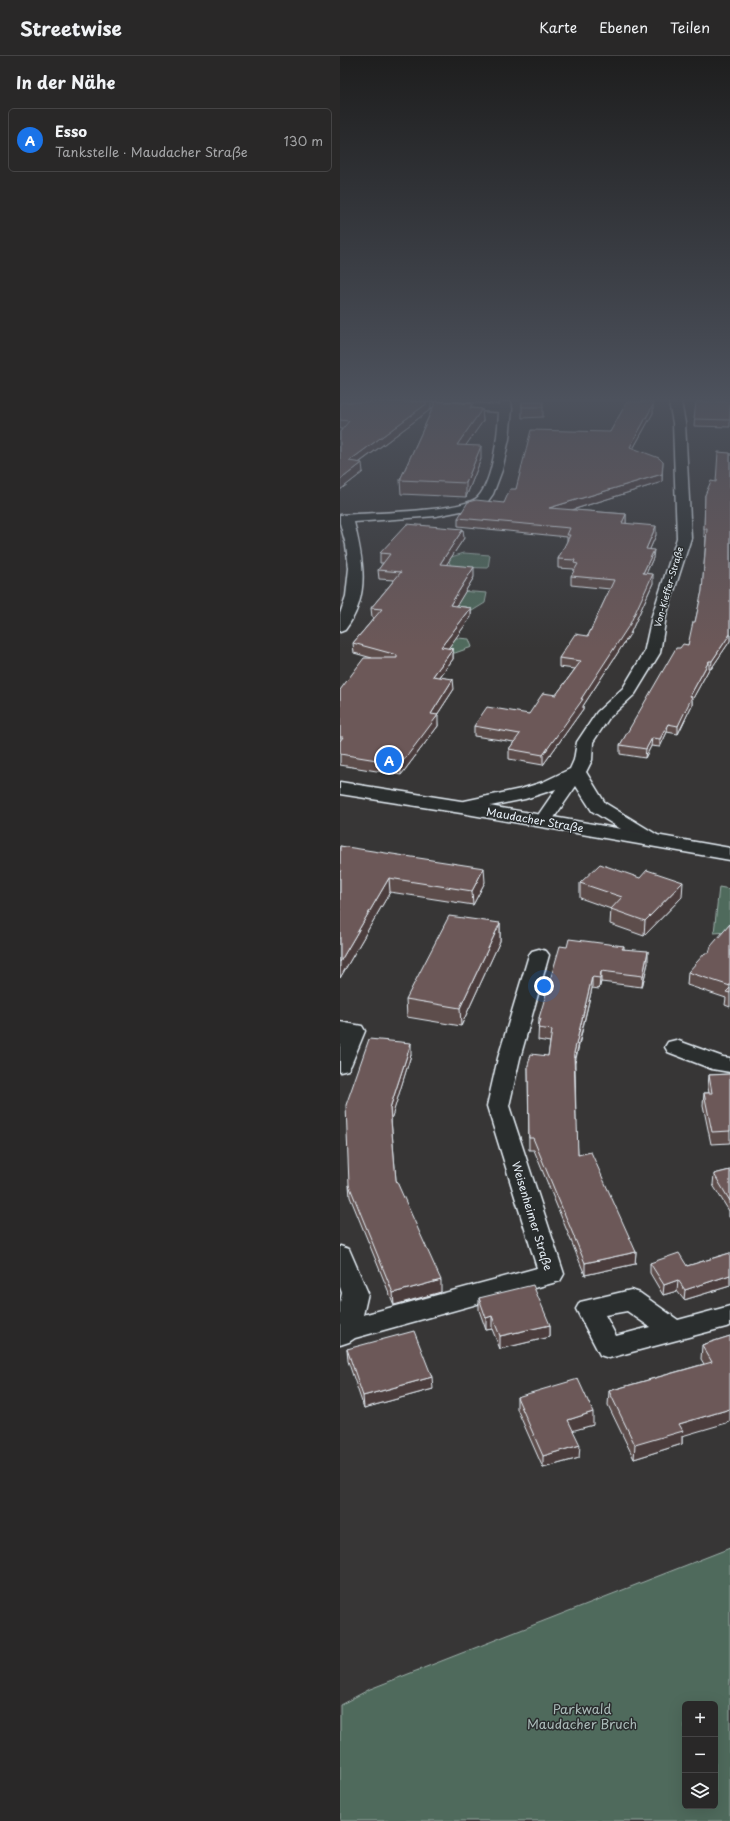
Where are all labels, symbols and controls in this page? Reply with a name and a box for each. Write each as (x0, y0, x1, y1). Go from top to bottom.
text: Streetwise (20, 14, 122, 42)
text: Karte (539, 17, 577, 38)
text: Ebenen (599, 17, 648, 38)
text: Teilen (670, 17, 710, 38)
text: In der Nähe (16, 69, 115, 95)
text: Esso (55, 119, 87, 142)
text: A (25, 131, 35, 150)
text: 130 m (284, 131, 323, 150)
text: Tankstelle · Maudacher Straße (55, 142, 248, 161)
street label: Von-Kieffer-Straße (650, 545, 686, 628)
pin: A (376, 745, 402, 775)
street label: Maudacher Straße (485, 803, 585, 836)
your location (534, 976, 554, 996)
street label: Weisenheimer Straße (508, 1159, 557, 1273)
park label: Parkwald Maudacher Bruch (527, 1699, 637, 1733)
map controls (682, 1701, 718, 1809)
button: + (682, 1701, 718, 1737)
button: − (682, 1737, 718, 1773)
button: layers (682, 1773, 718, 1809)

